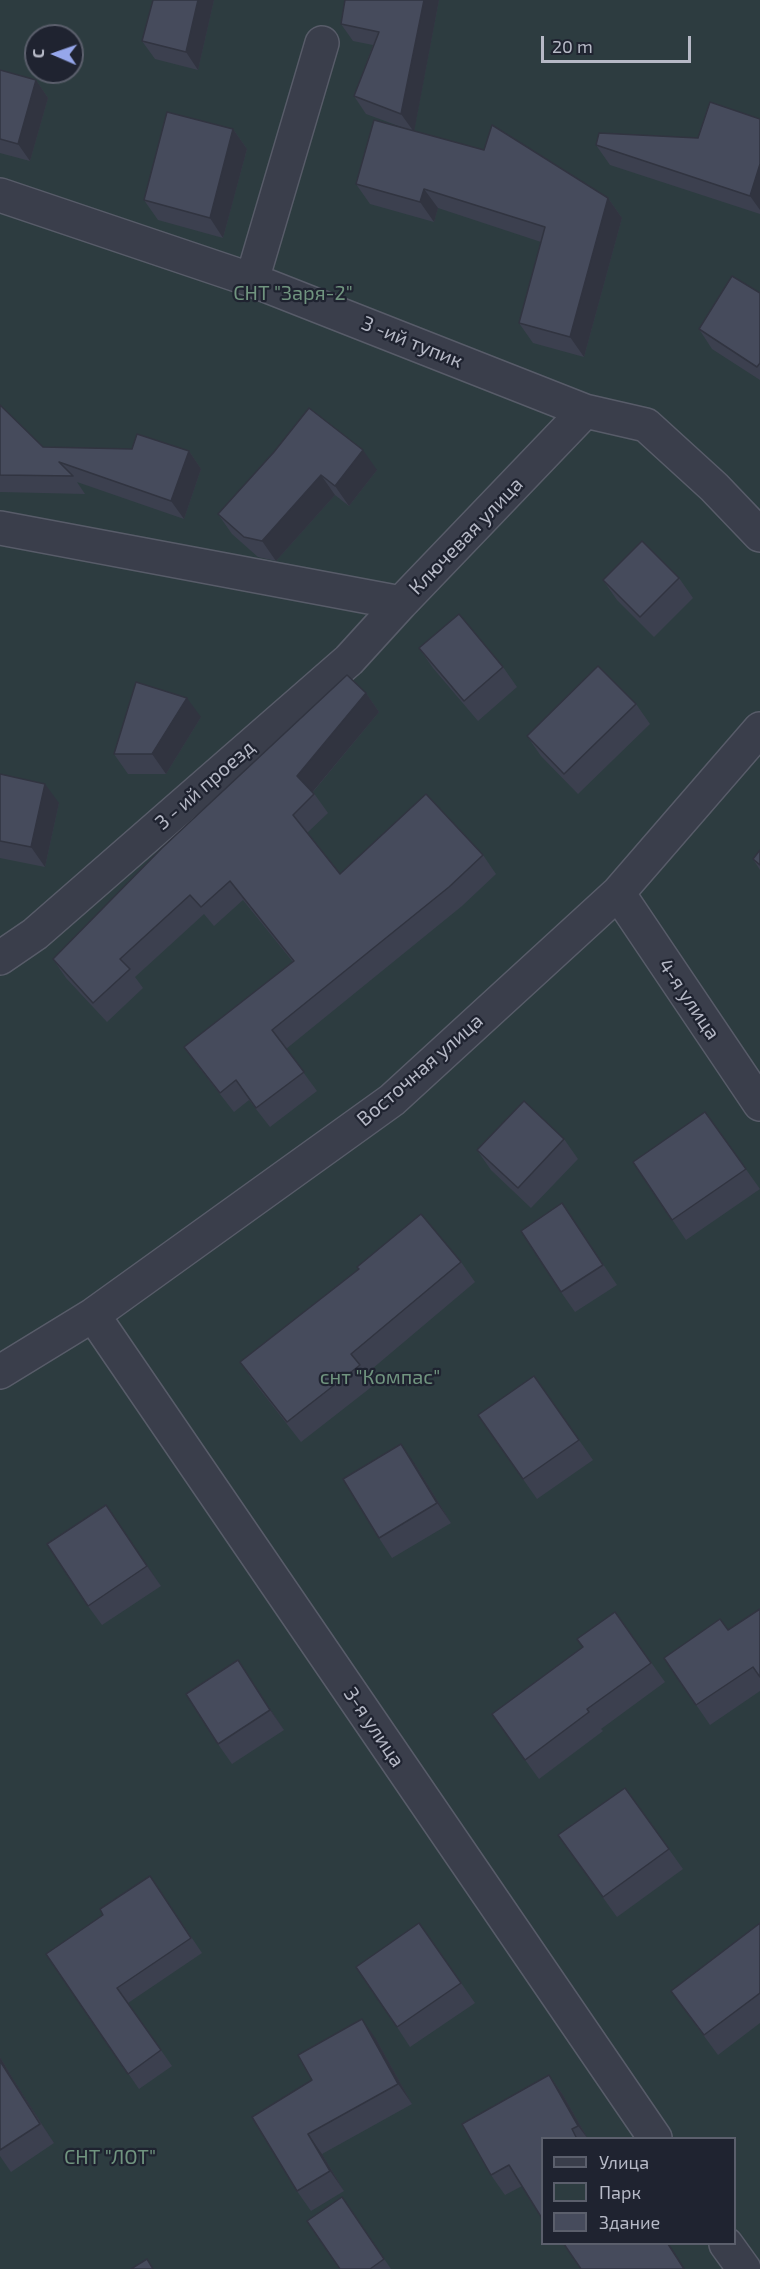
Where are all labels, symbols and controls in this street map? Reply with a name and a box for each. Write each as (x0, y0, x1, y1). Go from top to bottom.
north arrow (24, 24, 84, 84)
scale bar (544, 24, 694, 62)
text: 20 m (552, 35, 593, 57)
text: С (28, 48, 47, 58)
park label: СНТ "Заря-2" (233, 281, 353, 305)
street label: 3 -ий тупик (358, 311, 466, 373)
street label: Ключевая улица (404, 472, 528, 600)
street label: 3 - ий проезд (150, 735, 260, 835)
street label: 4-я улица (653, 954, 725, 1044)
street label: Восточная улица (352, 1009, 488, 1131)
park label: снт "Компас" (320, 1365, 440, 1389)
street label: 3-я улица (339, 1682, 409, 1772)
legend (541, 2137, 736, 2245)
park label: СНТ "ЛОТ" (64, 2145, 156, 2169)
text: Улица (599, 2151, 649, 2173)
text: Парк (599, 2181, 641, 2203)
text: Здание (599, 2211, 660, 2233)

